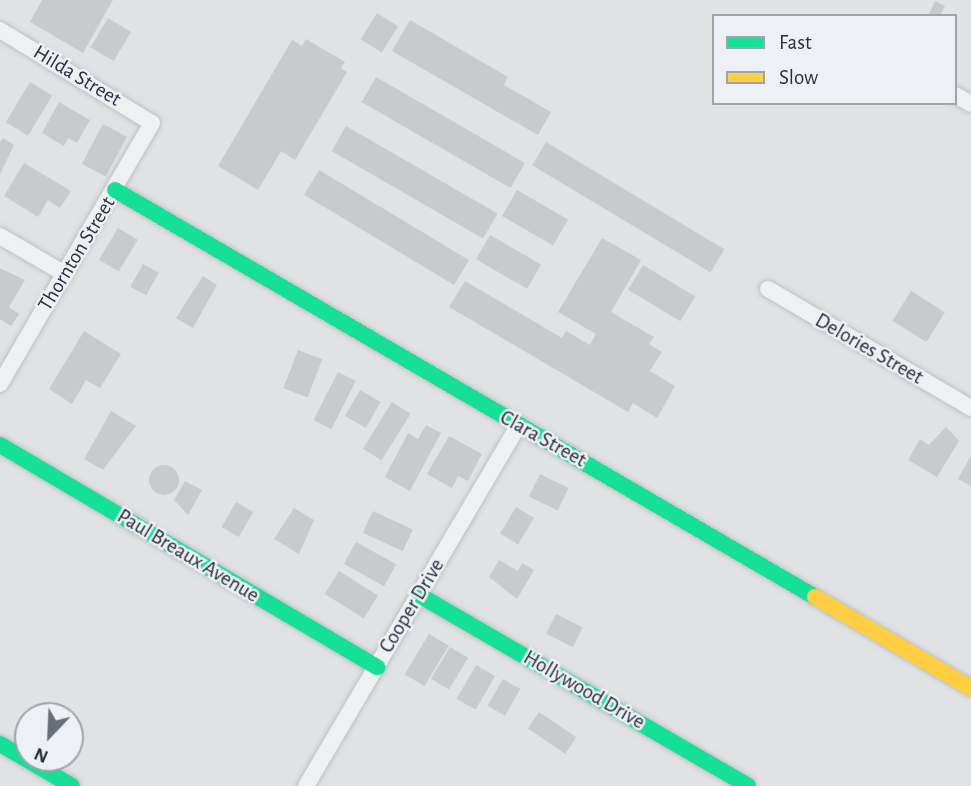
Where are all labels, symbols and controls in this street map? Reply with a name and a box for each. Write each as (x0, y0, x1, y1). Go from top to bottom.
legend (712, 14, 957, 105)
text: Fast (779, 32, 812, 53)
street label: Hilda Street (28, 40, 126, 112)
text: Slow (779, 67, 818, 88)
street label: Thornton Street (33, 192, 121, 316)
street label: Delories Street (810, 308, 928, 390)
street label: Clara Street (495, 405, 591, 473)
street label: Paul Breaux Avenue (112, 504, 264, 608)
street label: Cooper Drive (374, 554, 450, 658)
street label: Hollywood Drive (519, 645, 649, 735)
north arrow (14, 702, 84, 772)
text: N (32, 744, 51, 766)

